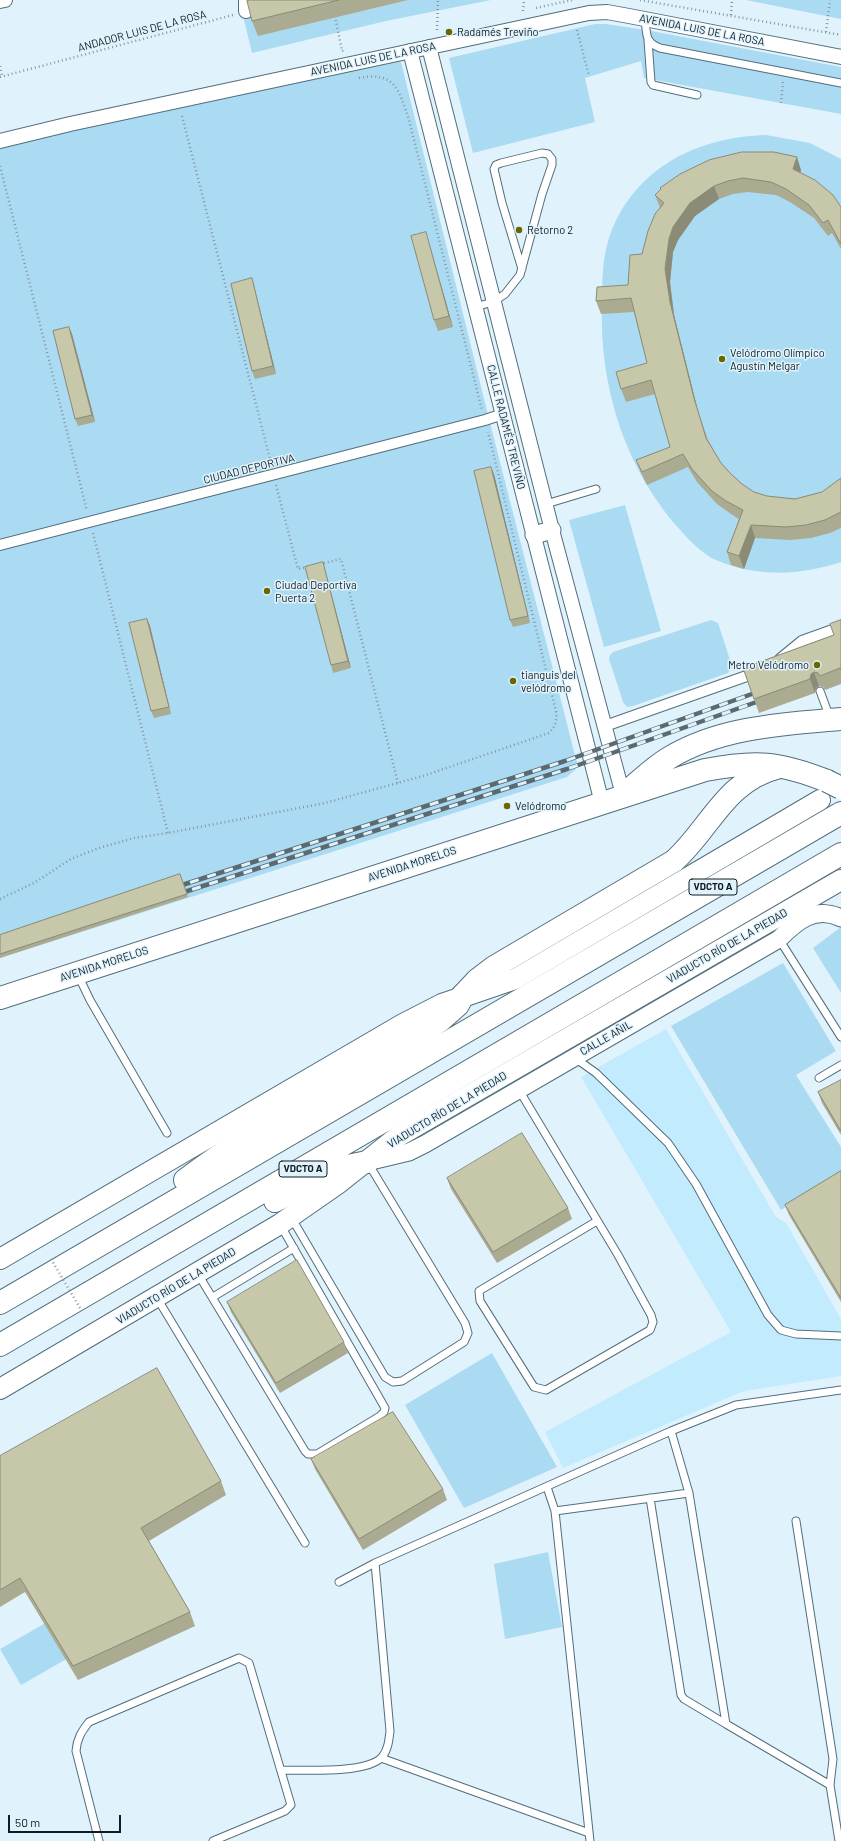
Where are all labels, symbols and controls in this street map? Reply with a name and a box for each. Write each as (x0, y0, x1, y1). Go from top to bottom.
street label: ANDADOR LUIS DE LA ROSA (76, 7, 208, 55)
street label: AVENIDA LUIS DE LA ROSA (638, 11, 766, 49)
place label: Radamés Treviño (457, 25, 539, 39)
marker: Radamés Treviño (444, 27, 454, 37)
street label: AVENIDA LUIS DE LA ROSA (309, 39, 437, 79)
place label: Retorno 2 (527, 223, 573, 237)
marker: Retorno 2 (514, 225, 524, 235)
place label: Velódromo Olímpico Agustín Melgar (730, 346, 825, 372)
marker: Velódromo Olímpico Agustín Melgar (717, 354, 727, 364)
street label: CALLE RADAMÉS TREVIÑO (484, 363, 528, 491)
street label: CIUDAD DEPORTIVA (202, 451, 296, 487)
place label: Ciudad Deportiva Puerta 2 (275, 578, 357, 604)
marker: Ciudad Deportiva Puerta 2 (262, 586, 272, 596)
place label: Metro Velódromo (728, 658, 809, 672)
marker: Metro Velódromo (812, 660, 822, 670)
place label: tianguis del velódromo (521, 668, 576, 694)
marker: tianguis del velódromo (508, 676, 518, 686)
place label: Velódromo (515, 799, 566, 813)
marker: Velódromo (502, 801, 512, 811)
street label: AVENIDA MORELOS (366, 843, 458, 885)
road number: VDCTO A (689, 879, 737, 895)
street label: VIADUCTO RÍO DE LA PIEDAD (664, 906, 790, 986)
street label: AVENIDA MORELOS (58, 943, 150, 985)
street label: CALLE AÑIL (578, 1018, 634, 1058)
street label: VIADUCTO RÍO DE LA PIEDAD (385, 1069, 509, 1151)
road number: VDCTO A (279, 1161, 327, 1177)
street label: VIADUCTO RÍO DE LA PIEDAD (114, 1245, 238, 1327)
scale bar (10, 1807, 123, 1833)
text: 50 m (15, 1815, 40, 1829)

